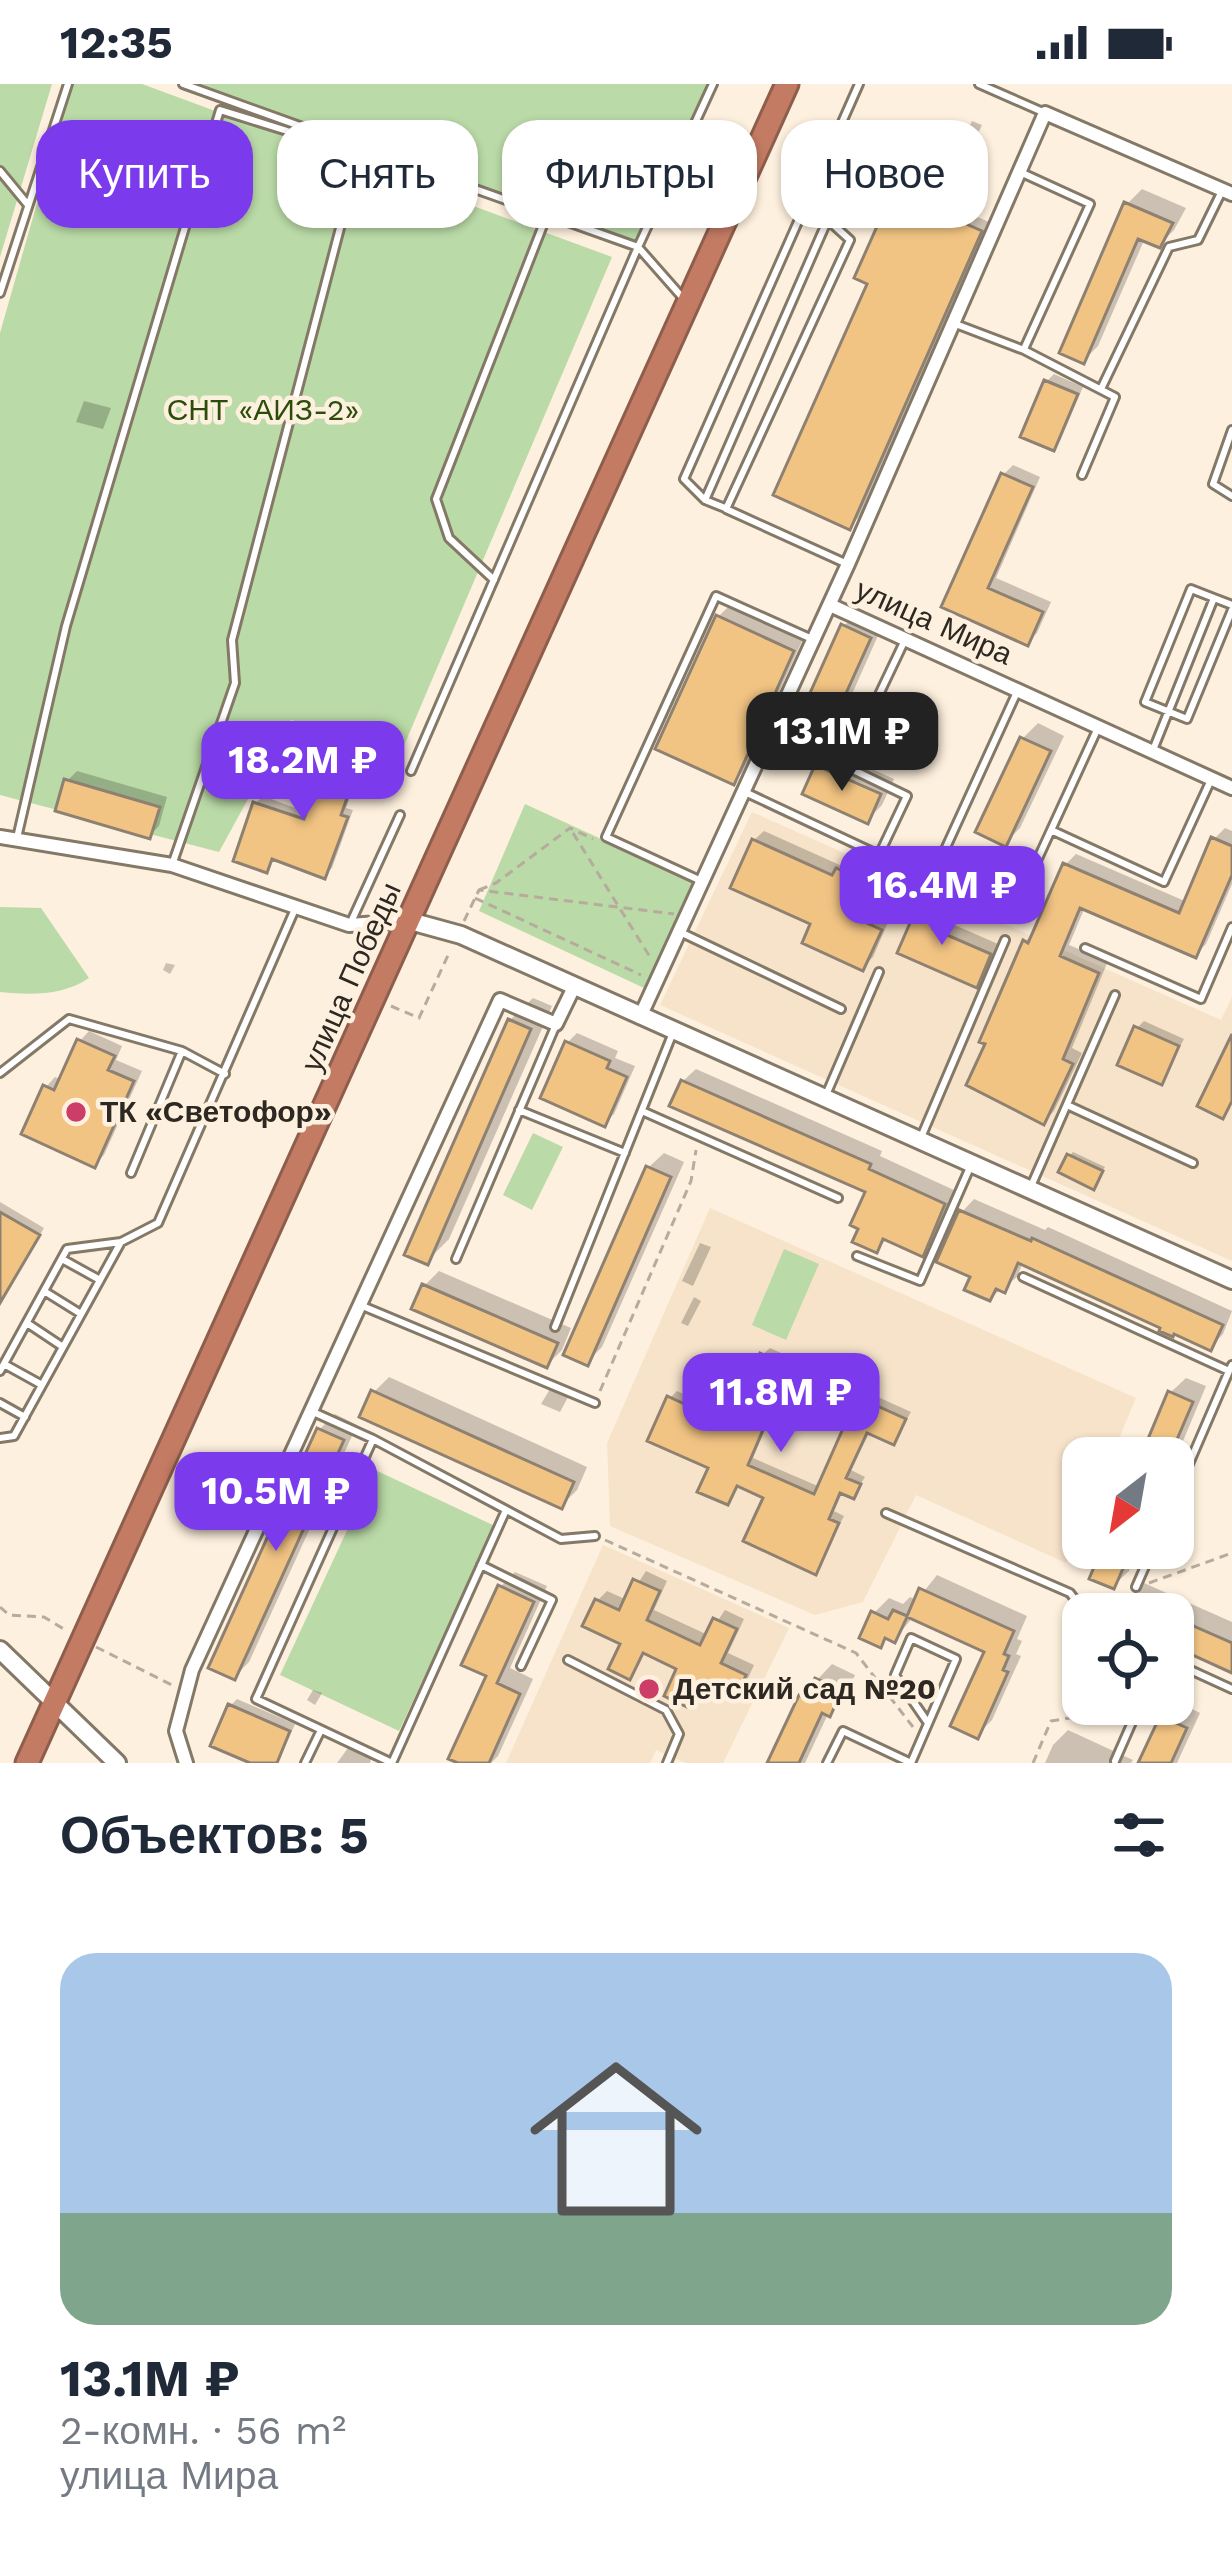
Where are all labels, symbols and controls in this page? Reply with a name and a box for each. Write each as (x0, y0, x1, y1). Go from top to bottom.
text: 12:35 (60, 16, 173, 69)
chip: Купить (36, 120, 253, 228)
chip: Снять (277, 120, 478, 228)
chip: Фильтры (502, 120, 757, 228)
chip: Новое (781, 120, 988, 228)
park label: СНТ «АИЗ-2» (167, 392, 359, 427)
street label: улица Мира (850, 571, 1018, 672)
pin: 13.1M ₽ (731, 692, 953, 794)
text: 13.1M ₽ (773, 708, 911, 753)
pin: 18.2M ₽ (192, 721, 414, 823)
text: 18.2M ₽ (228, 737, 378, 782)
pin: 16.4M ₽ (831, 846, 1053, 948)
text: 16.4M ₽ (867, 862, 1017, 907)
street label: улица Победы (293, 877, 408, 1077)
place label: ТК «Светофор» (100, 1094, 331, 1129)
marker: ТК «Светофор» (63, 1099, 89, 1125)
pin: 11.8M ₽ (670, 1353, 892, 1455)
text: 11.8M ₽ (710, 1369, 852, 1414)
north arrow (1062, 1437, 1194, 1569)
map controls (1062, 1437, 1194, 1725)
pin: 10.5M ₽ (165, 1452, 387, 1554)
text: 10.5M ₽ (201, 1468, 351, 1513)
button: locate (1062, 1593, 1194, 1725)
place label: Детский сад №20 (673, 1671, 936, 1706)
marker: Детский сад №20 (636, 1676, 662, 1702)
icon: filters (1106, 1802, 1172, 1868)
text: Объектов: 5 (60, 1806, 369, 1865)
icon: home (508, 2031, 724, 2247)
text: 13.1M ₽ (60, 2349, 240, 2408)
text: 2-комн. · 56 m² (60, 2408, 346, 2453)
text: улица Мира (60, 2453, 278, 2498)

